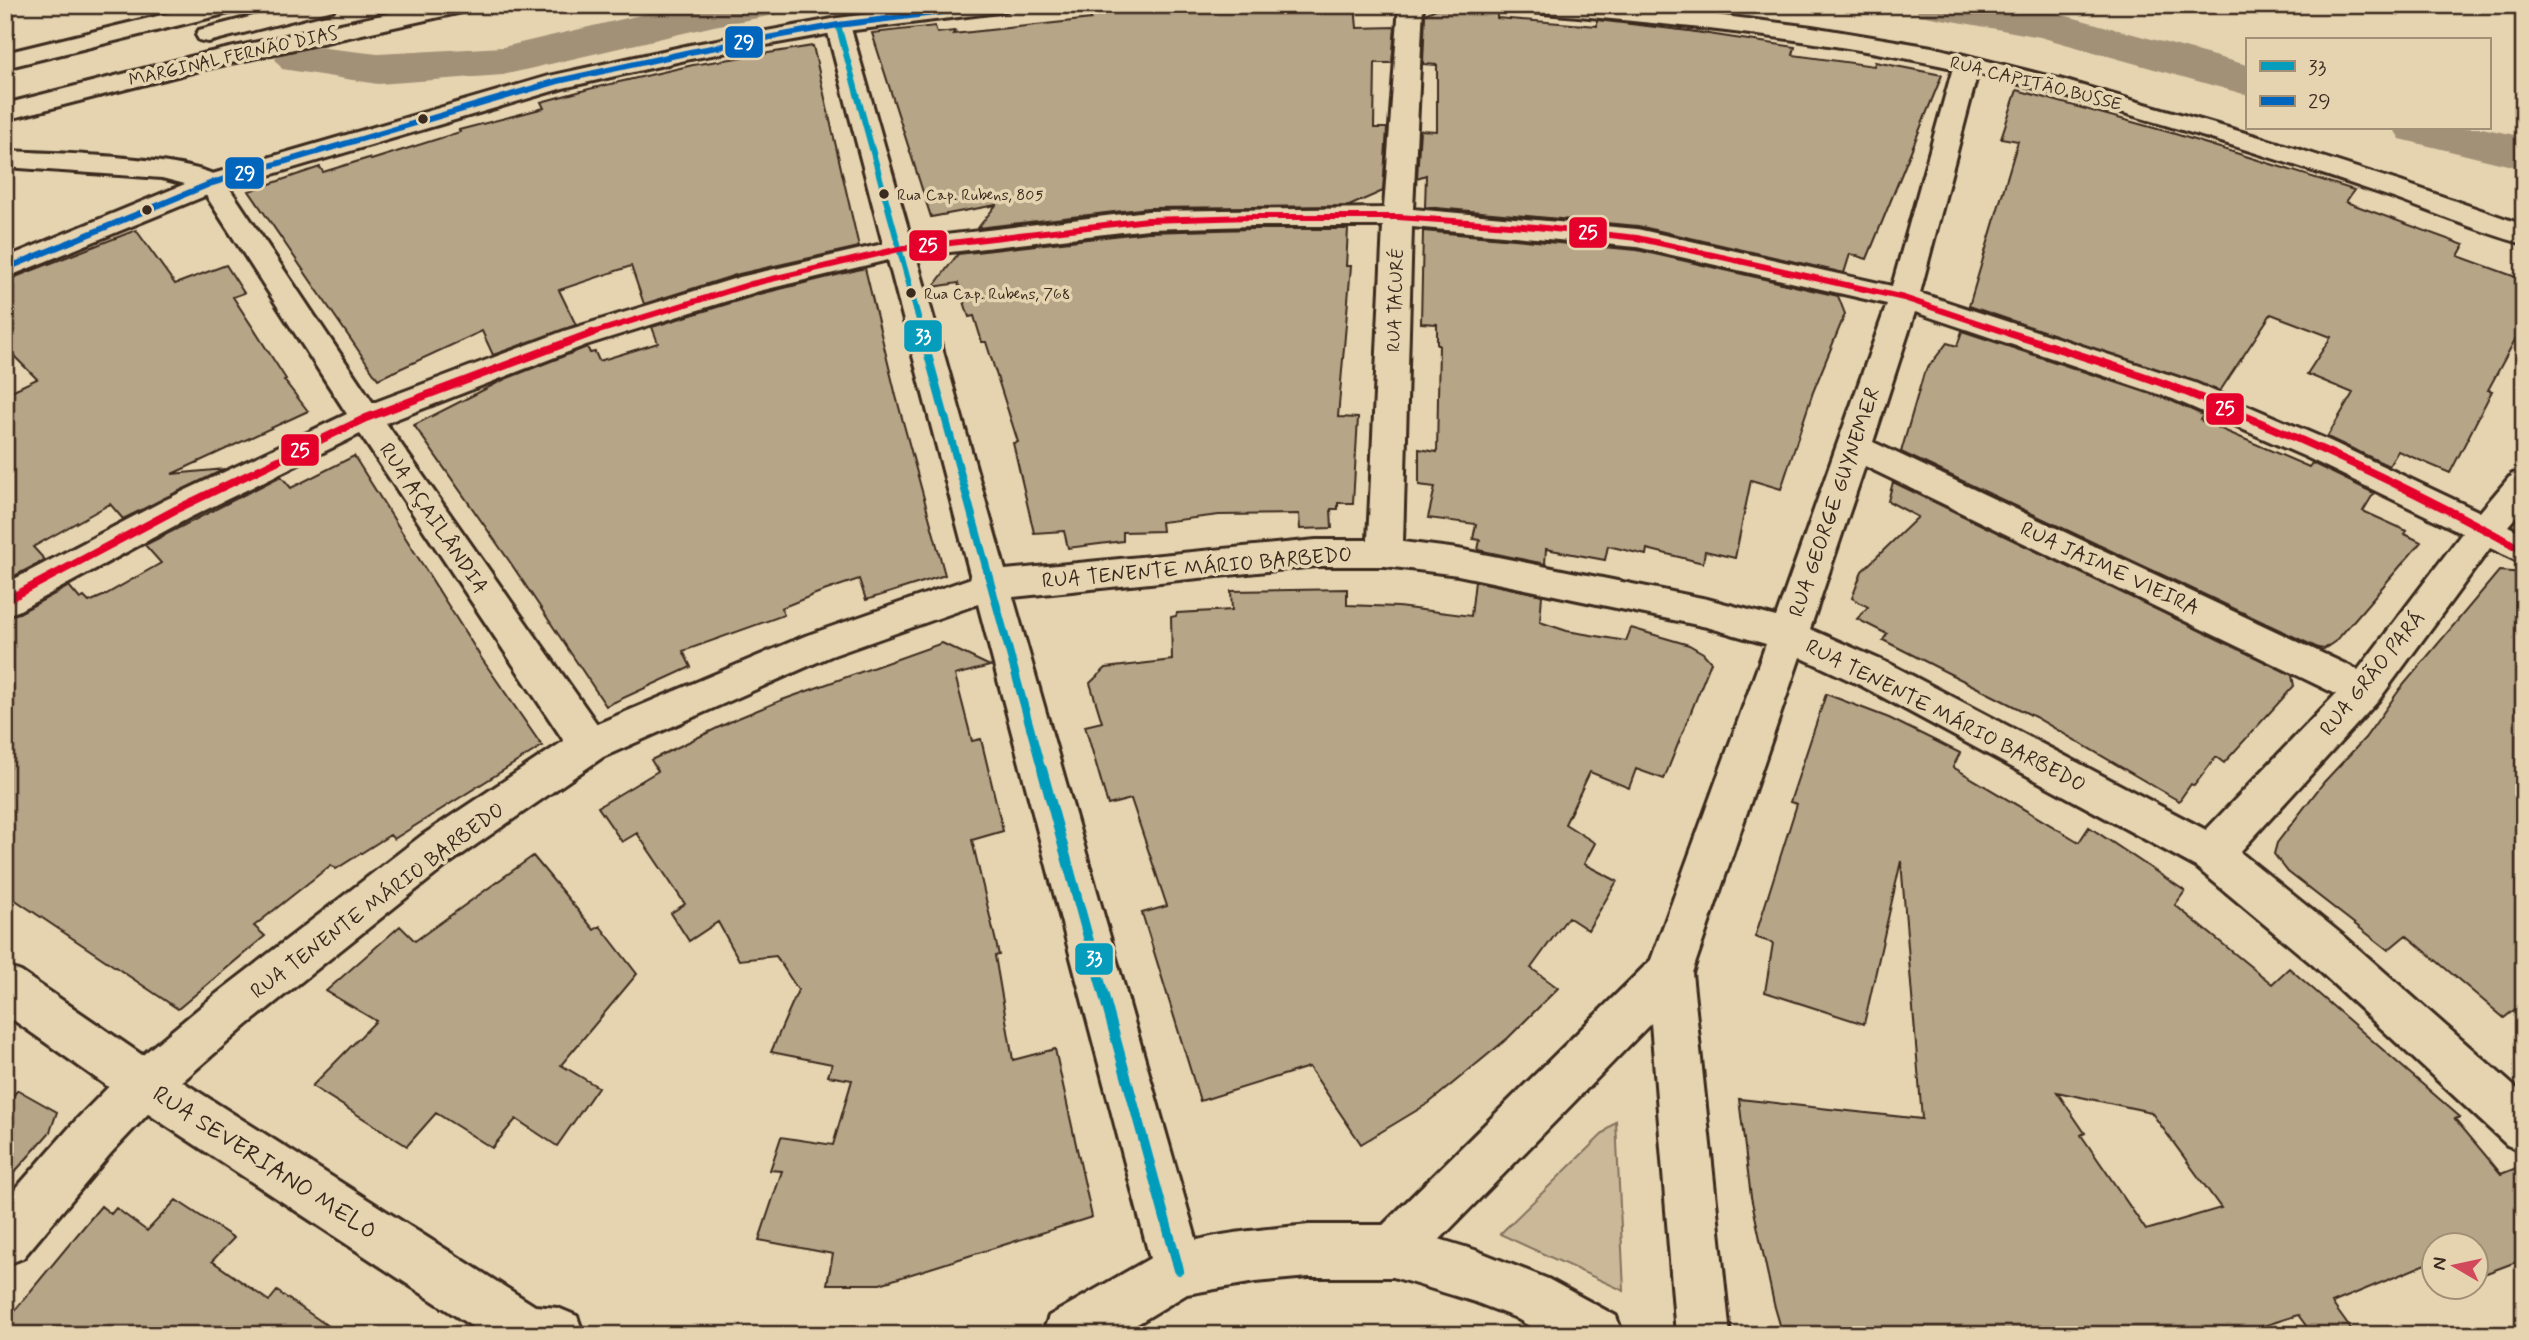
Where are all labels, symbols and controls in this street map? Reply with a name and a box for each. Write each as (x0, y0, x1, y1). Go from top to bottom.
street label: MARGINAL FERNÃO DIAS (126, 21, 340, 93)
line badge: 29 (724, 25, 764, 59)
text: 29 (734, 31, 754, 56)
legend (2246, 38, 2490, 130)
street label: RUA CAPITÃO BUSSE (1947, 51, 2124, 117)
text: 33 (2308, 54, 2326, 82)
text: 29 (2308, 88, 2331, 116)
unlabelled marker (416, 112, 430, 126)
line badge: 29 (224, 156, 265, 190)
text: 29 (235, 162, 255, 187)
place label: Rua Cap. Rubens, 805 (897, 185, 1043, 206)
marker: Rua Cap. Rubens, 805 (877, 187, 891, 201)
unlabelled marker (140, 203, 154, 217)
line badge: 25 (1568, 216, 1608, 249)
text: 25 (1578, 221, 1598, 246)
line badge: 25 (908, 229, 948, 262)
text: 25 (918, 234, 938, 259)
street label: RUA TACURÉ (1382, 247, 1410, 353)
place label: Rua Cap. Rubens, 768 (924, 284, 1071, 305)
marker: Rua Cap. Rubens, 768 (904, 286, 918, 300)
line badge: 33 (903, 319, 943, 353)
text: 33 (915, 325, 931, 350)
street label: RUA GEORGE GUYNEMER (1782, 384, 1887, 621)
line badge: 25 (2205, 392, 2245, 426)
text: 25 (2215, 397, 2235, 422)
line badge: 25 (280, 433, 320, 467)
street label: RUA AÇAILÂNDIA (372, 437, 494, 600)
text: 25 (290, 439, 310, 464)
street label: RUA JAIME VIEIRA (2016, 515, 2204, 623)
street label: RUA TENENTE MÁRIO BARBEDO (1041, 540, 1353, 596)
street label: RUA GRÃO PARÁ (2314, 605, 2432, 742)
street label: RUA TENENTE MÁRIO BARBEDO (1801, 633, 2091, 799)
street label: RUA TENENTE MÁRIO BARBEDO (245, 796, 510, 1006)
line badge: 33 (1074, 942, 1114, 976)
text: 33 (1086, 947, 1102, 972)
street label: RUA SEVERIANO MELO (146, 1079, 382, 1247)
north arrow (2420, 1232, 2490, 1302)
text: N (2426, 1255, 2453, 1272)

